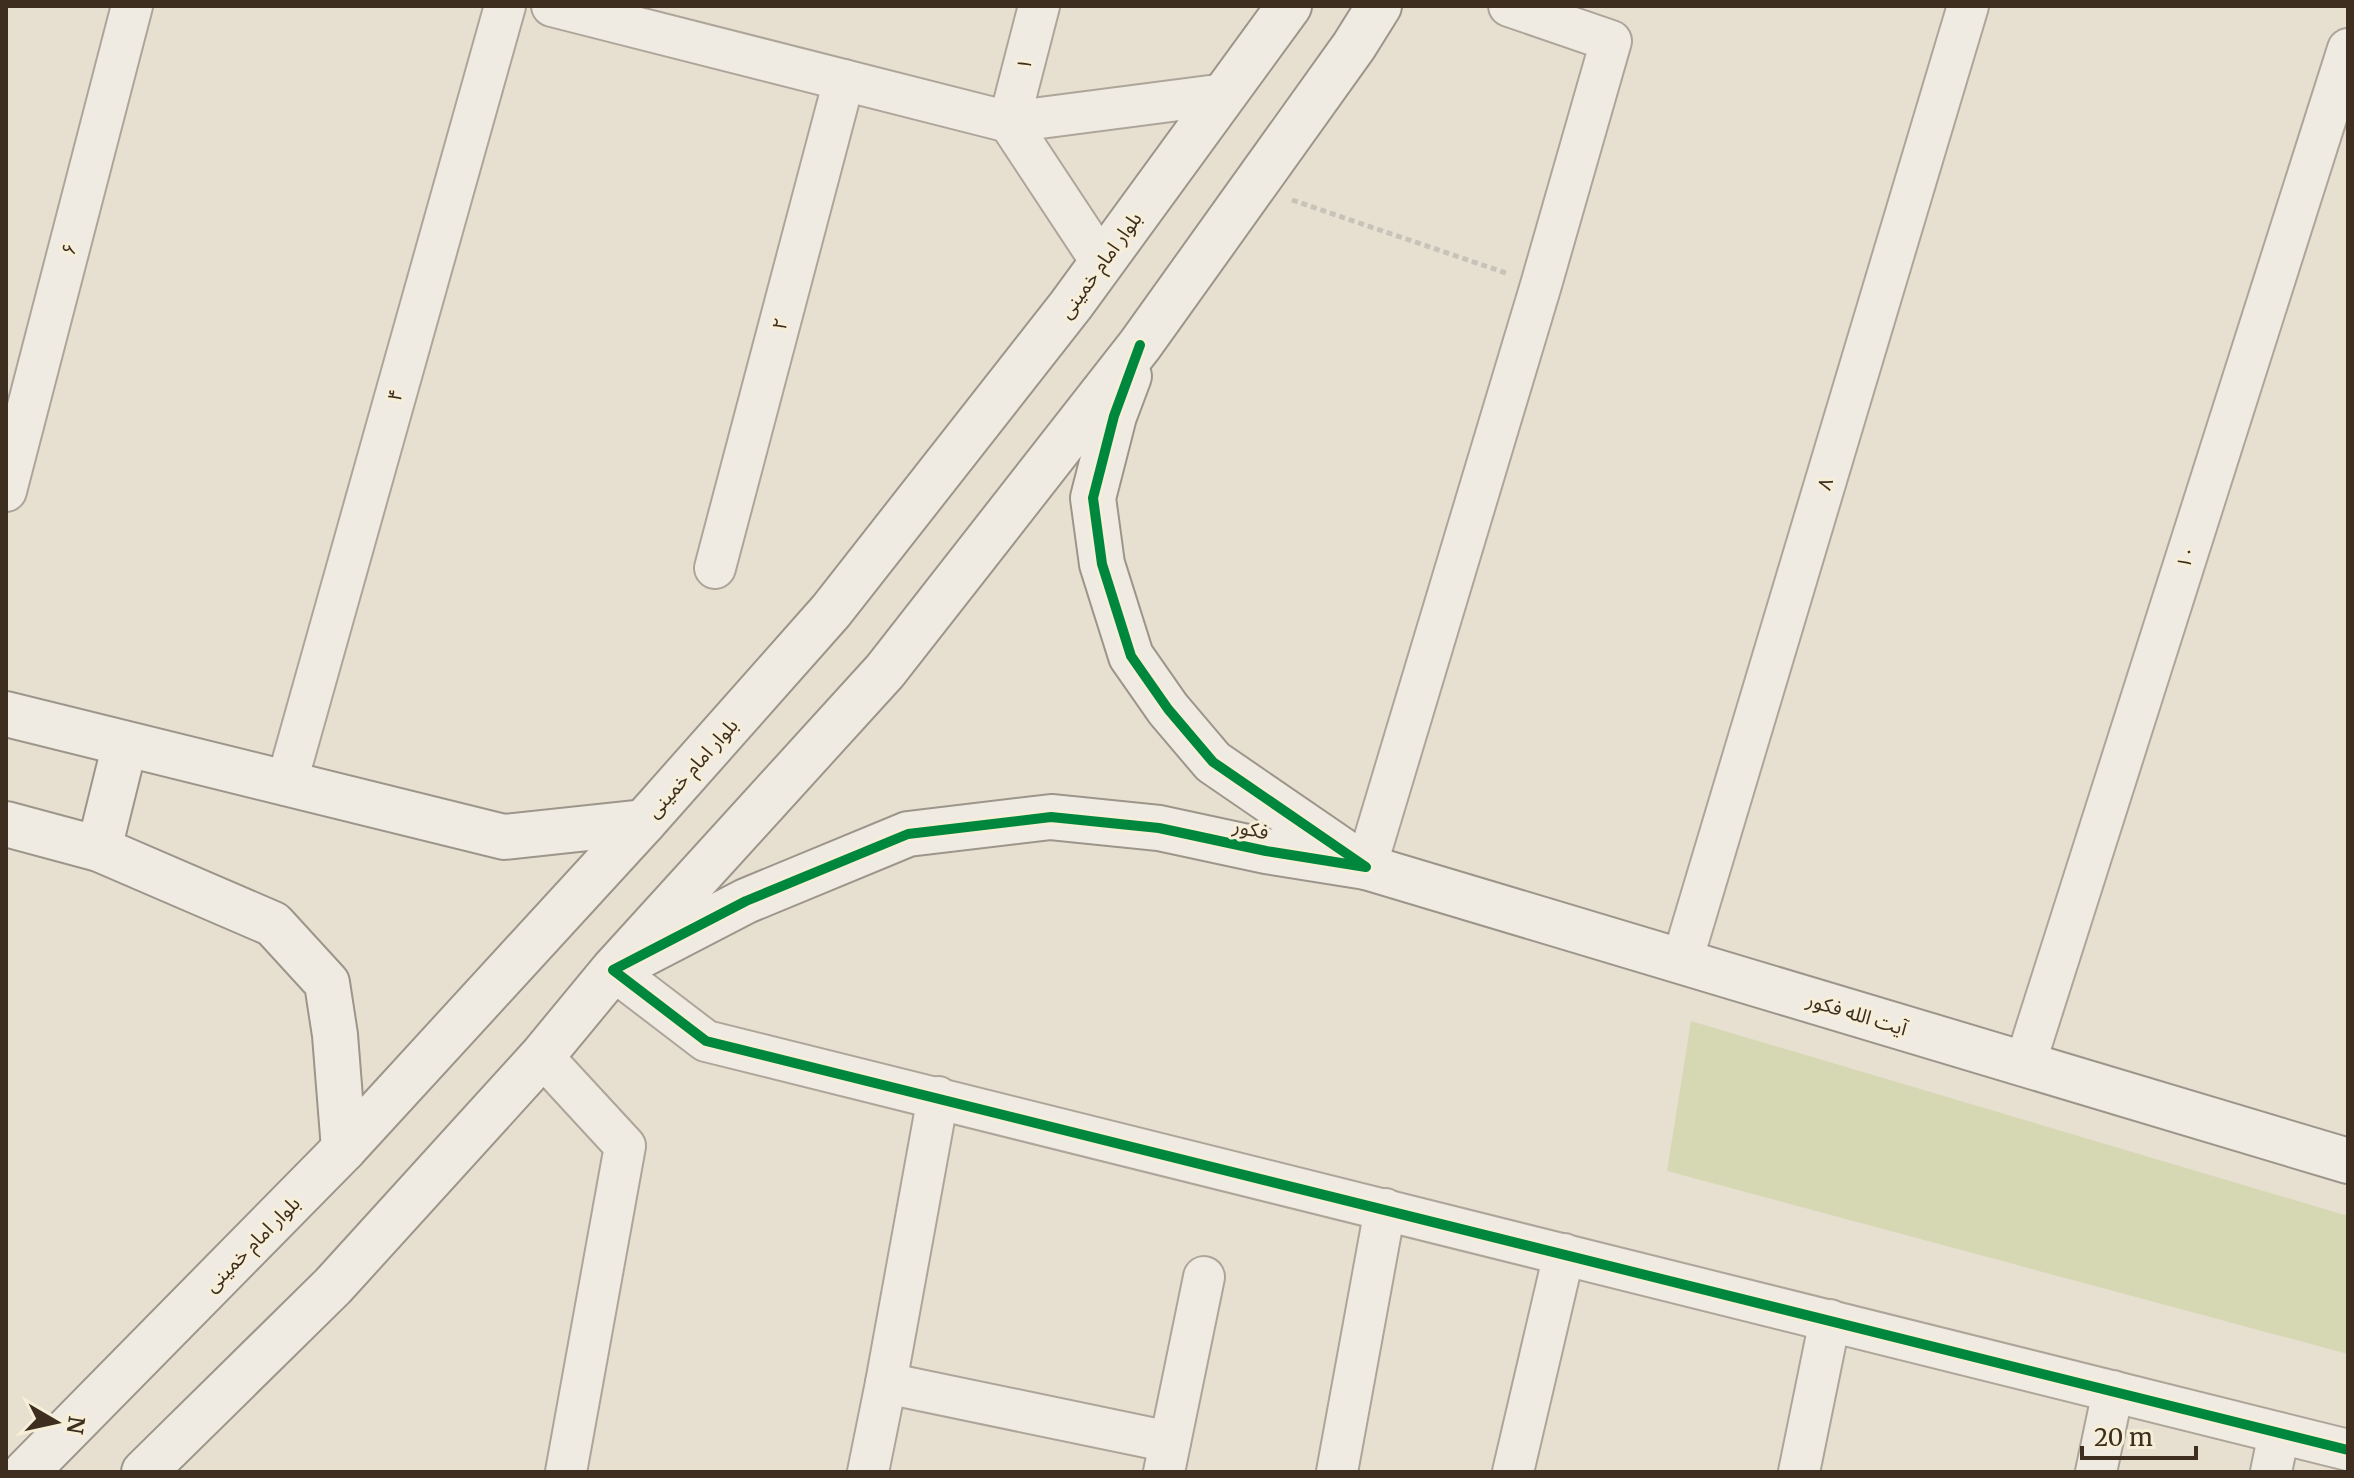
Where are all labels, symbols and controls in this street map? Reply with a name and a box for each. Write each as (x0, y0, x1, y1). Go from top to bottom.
street label: ۱ (1010, 55, 1037, 72)
street label: بلوار امام خمینی (1053, 207, 1149, 325)
street label: ۶ (55, 240, 82, 258)
street label: ۲ (766, 315, 793, 333)
street label: ۴ (381, 386, 408, 404)
street label: ۸ (1811, 474, 1838, 493)
street label: ۱۰ (2170, 542, 2201, 572)
street label: بلوار امام خمینی (640, 713, 745, 825)
street label: فکور (1230, 812, 1271, 844)
street label: آیت الله فکور (1803, 986, 1911, 1041)
street label: بلوار امام خمینی (198, 1190, 307, 1299)
north arrow (16, 1382, 96, 1462)
scale bar (2082, 1410, 2196, 1460)
text: N (60, 1414, 91, 1437)
text: 20 m (2094, 1422, 2153, 1453)

